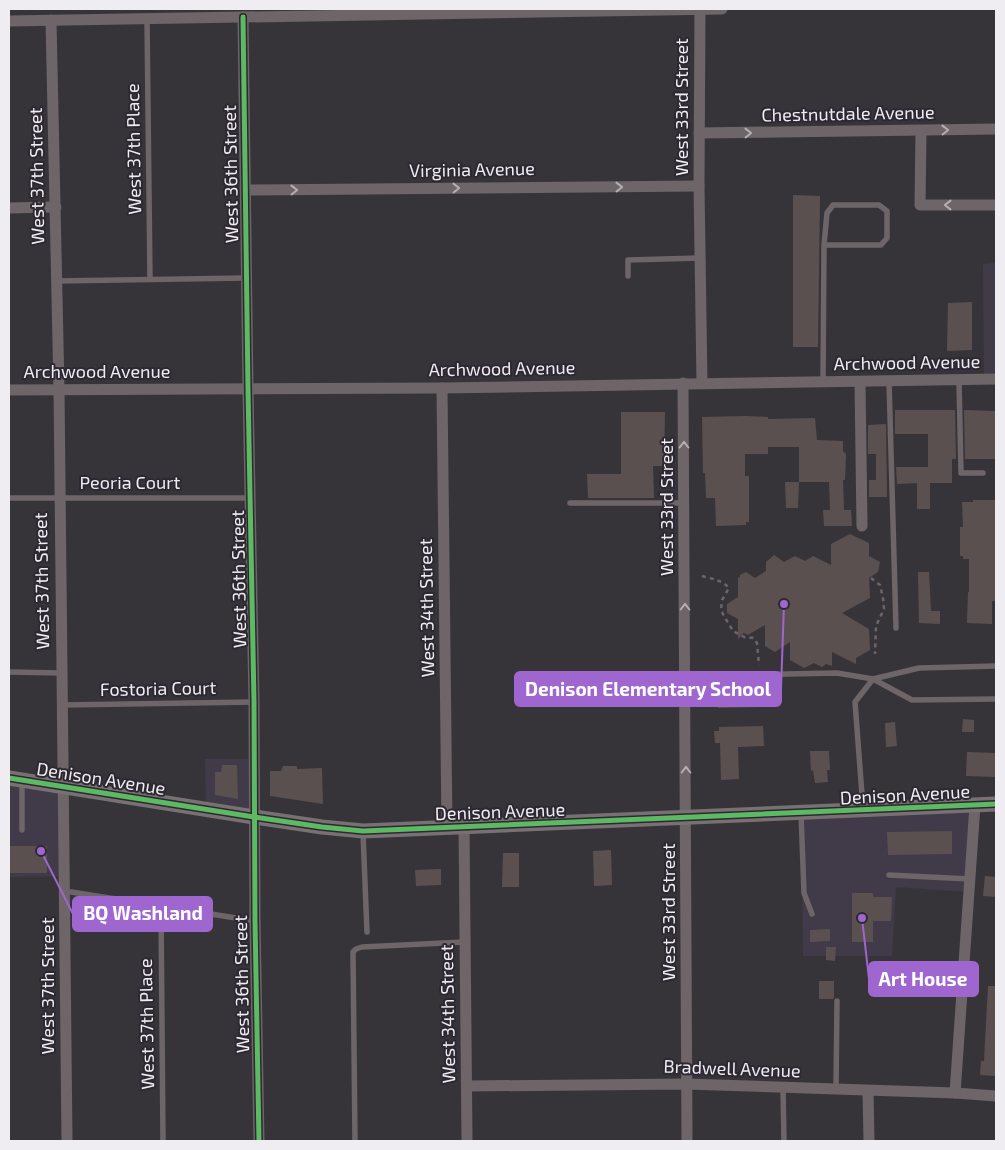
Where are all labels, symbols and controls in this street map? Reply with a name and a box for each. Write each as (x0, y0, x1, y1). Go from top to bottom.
street label: West 33rd Street (670, 38, 692, 176)
street label: West 37th Place (121, 83, 145, 215)
street label: Chestnutdale Avenue (761, 100, 935, 126)
street label: West 36th Street (218, 105, 242, 243)
street label: West 37th Street (24, 107, 48, 245)
one-way arrow (942, 125, 950, 135)
one-way arrow (744, 128, 752, 138)
street label: Virginia Avenue (409, 157, 535, 181)
one-way arrow (615, 181, 623, 192)
one-way arrow (452, 183, 460, 193)
one-way arrow (290, 184, 298, 195)
one-way arrow (943, 200, 951, 210)
street label: Archwood Avenue (833, 350, 981, 374)
street label: Archwood Avenue (428, 356, 576, 380)
street label: Archwood Avenue (24, 360, 170, 382)
street label: West 33rd Street (655, 438, 677, 576)
one-way arrow (679, 440, 689, 448)
street label: Peoria Court (80, 471, 181, 493)
street label: West 36th Street (226, 510, 250, 648)
street label: West 37th Street (29, 512, 53, 650)
street label: West 34th Street (414, 538, 438, 678)
one-way arrow (680, 603, 690, 610)
callout: Denison Elementary School (515, 672, 781, 706)
street label: Fostoria Court (100, 676, 216, 700)
text: Denison Elementary School (525, 677, 772, 701)
street label: Denison Avenue (35, 757, 167, 799)
one-way arrow (681, 765, 691, 773)
street label: Denison Avenue (839, 780, 971, 808)
street label: Denison Avenue (434, 798, 565, 824)
street label: West 33rd Street (657, 843, 679, 981)
callout: BQ Washland (73, 897, 212, 931)
text: BQ Washland (83, 901, 203, 925)
street label: West 36th Street (229, 915, 253, 1053)
street label: West 37th Street (36, 917, 58, 1055)
street label: West 34th Street (435, 944, 459, 1084)
street label: West 37th Place (134, 958, 158, 1090)
callout: Art House (869, 962, 978, 996)
text: Art House (879, 967, 968, 990)
street label: Bradwell Avenue (663, 1055, 801, 1081)

